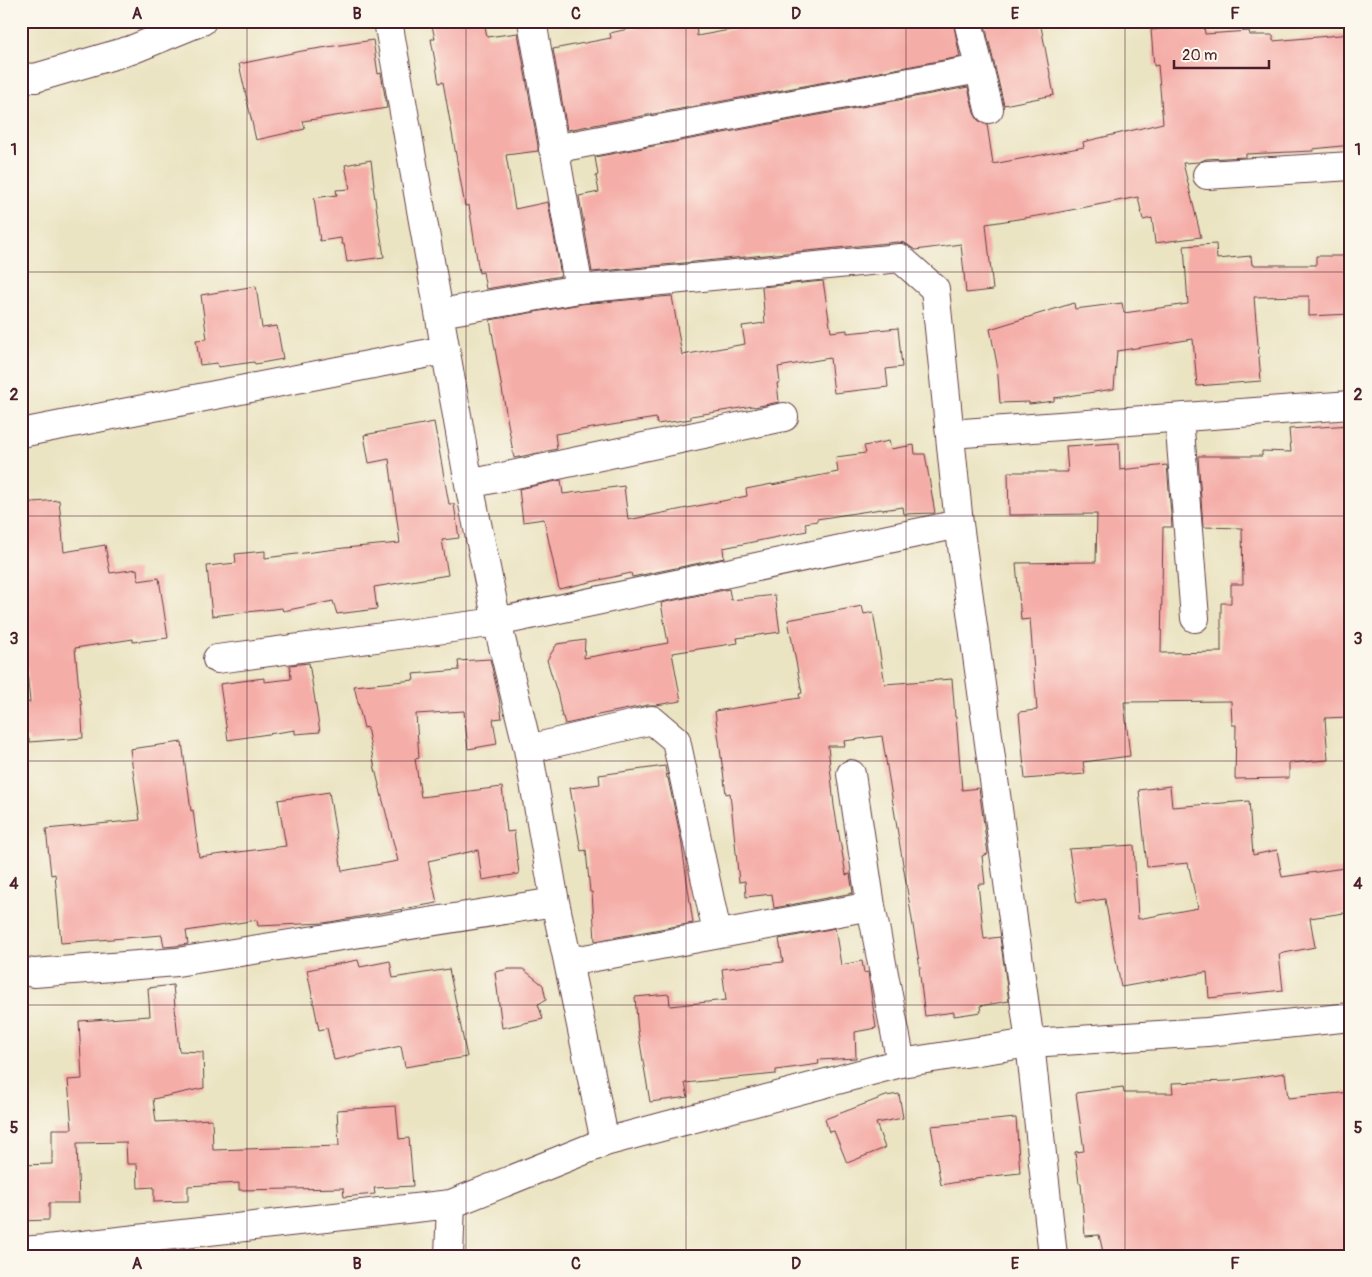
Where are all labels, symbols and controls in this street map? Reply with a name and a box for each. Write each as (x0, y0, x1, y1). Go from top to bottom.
text: A (132, 4, 143, 24)
text: B (352, 4, 362, 24)
text: C (571, 4, 581, 24)
text: D (791, 4, 801, 24)
text: E (1011, 4, 1020, 24)
text: F (1230, 4, 1240, 24)
scale bar (1174, 38, 1270, 70)
text: 20 m (1182, 46, 1217, 65)
text: 1 (11, 140, 17, 160)
text: 1 (1355, 140, 1361, 160)
text: 2 (10, 385, 19, 405)
text: 2 (1354, 385, 1363, 405)
text: 3 (10, 629, 19, 649)
text: 3 (1354, 629, 1363, 649)
text: 4 (9, 874, 19, 894)
text: 4 (1353, 874, 1363, 894)
text: 5 (10, 1118, 19, 1138)
text: 5 (1354, 1118, 1363, 1138)
text: A (132, 1254, 143, 1274)
text: B (352, 1254, 362, 1274)
text: C (571, 1254, 581, 1274)
text: D (791, 1254, 801, 1274)
text: E (1011, 1254, 1020, 1274)
text: F (1230, 1254, 1240, 1274)

